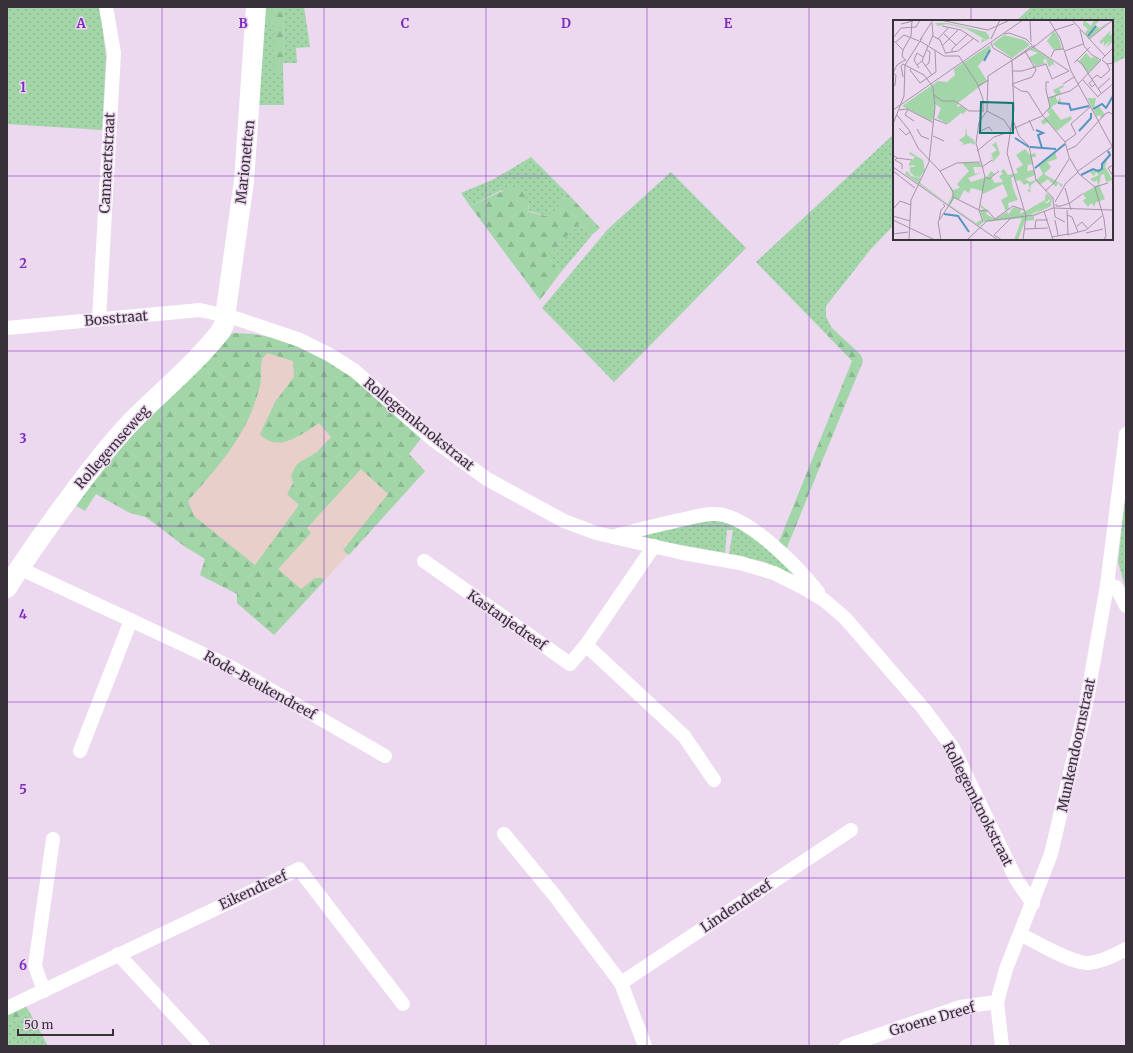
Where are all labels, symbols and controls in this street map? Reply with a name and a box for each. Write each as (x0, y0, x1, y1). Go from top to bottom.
text: A (75, 15, 86, 32)
text: B (238, 15, 248, 32)
text: C (401, 15, 410, 32)
text: D (561, 15, 571, 32)
text: E (724, 15, 733, 32)
inset map (893, 20, 1113, 240)
text: 1 (20, 79, 26, 96)
street label: Cannaertstraat (95, 112, 119, 214)
street label: Marionetten (232, 119, 258, 205)
text: 2 (19, 255, 27, 272)
street label: Bosstraat (83, 306, 149, 330)
street label: Rollegemknokstraat (360, 374, 478, 475)
street label: Rollegemseweg (71, 401, 154, 493)
text: 3 (19, 430, 27, 447)
street label: Kastanjedreef (464, 586, 551, 654)
text: 4 (19, 606, 28, 623)
street label: Rode-Beukendreef (201, 647, 320, 724)
street label: Munkendoornstraat (1053, 676, 1099, 814)
street label: Rollegemknokstraat (939, 739, 1017, 870)
text: 5 (19, 781, 27, 798)
street label: Eikendreef (216, 866, 291, 914)
street label: Lindendreef (697, 875, 776, 936)
text: 6 (19, 957, 27, 974)
street label: Groene Dreef (887, 998, 978, 1040)
scale bar (18, 1011, 113, 1037)
text: 50 m (24, 1017, 53, 1032)

